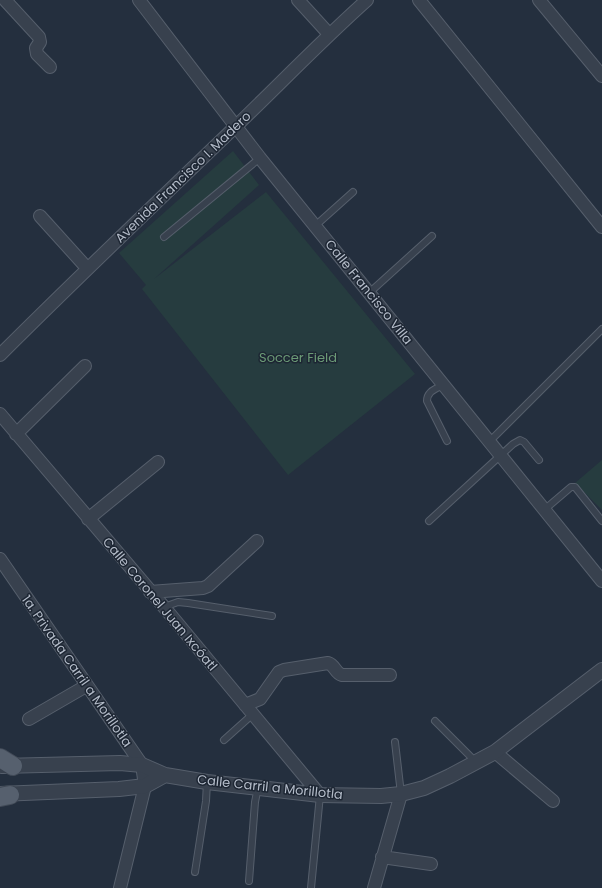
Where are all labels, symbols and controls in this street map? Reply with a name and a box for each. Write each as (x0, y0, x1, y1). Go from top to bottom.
street label: Avenida Francisco I. Madero (111, 107, 255, 247)
street label: Calle Francisco Villa (321, 236, 417, 348)
park label: Soccer Field (259, 348, 337, 367)
street label: Calle Coronel Juan Ixcóatl (98, 533, 222, 675)
street label: 1a. Privada Carril a Morillotla (17, 591, 137, 751)
street label: Calle Carril a Morillotla (196, 770, 344, 804)

